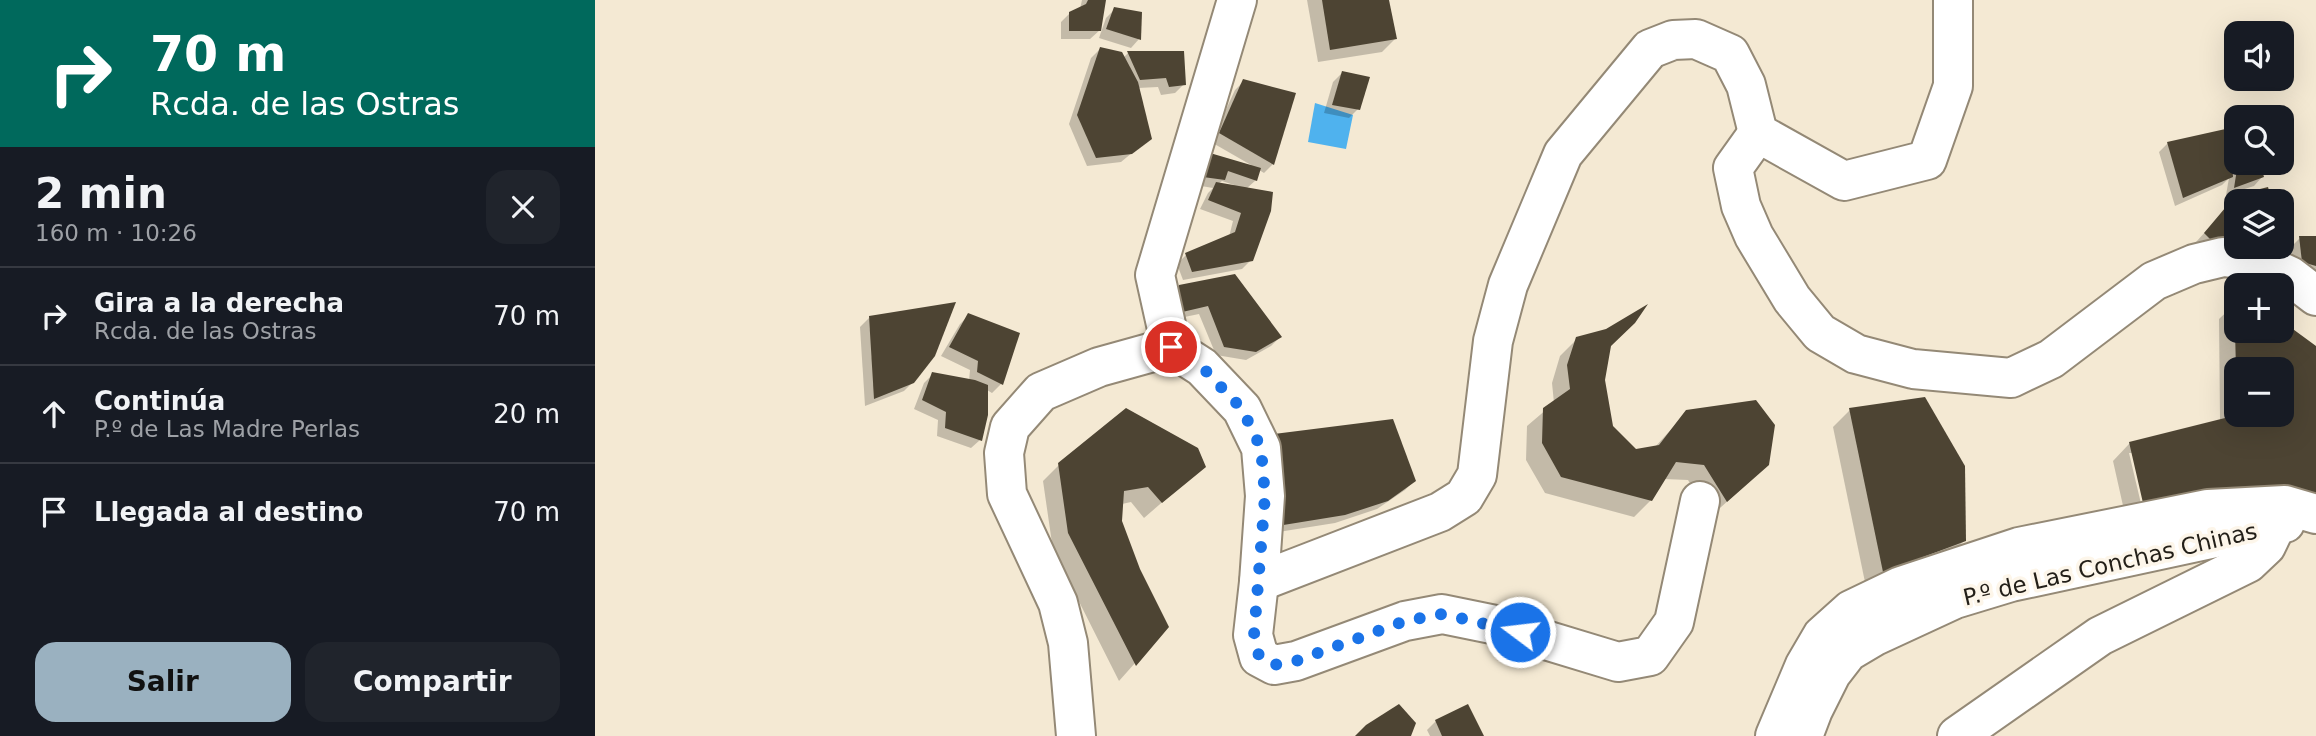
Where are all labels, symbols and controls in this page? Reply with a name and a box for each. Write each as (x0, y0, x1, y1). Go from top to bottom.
map controls (2224, 21, 2294, 427)
button: sound (2224, 21, 2294, 91)
text: 70 m (150, 26, 286, 83)
icon: right (35, 28, 126, 119)
text: Rcda. de las Ostras (150, 85, 459, 123)
button: search (2224, 105, 2294, 175)
text: 2 min (35, 169, 167, 218)
button: close (486, 170, 560, 244)
button: layers (2224, 189, 2294, 259)
text: 160 m · 10:26 (35, 220, 197, 246)
button: + (2224, 273, 2294, 343)
text: Gira a la derecha (94, 288, 344, 318)
icon: right (35, 297, 73, 335)
text: 70 m (493, 301, 560, 331)
pin (1141, 317, 1201, 377)
text: Rcda. de las Ostras (94, 318, 316, 344)
icon: arrive (1152, 328, 1190, 366)
button: − (2224, 357, 2294, 427)
text: Continúa (94, 386, 225, 416)
icon: ahead (35, 395, 73, 433)
text: 20 m (493, 399, 560, 429)
text: P.º de Las Madre Perlas (94, 416, 360, 442)
icon: arrive (35, 493, 73, 531)
text: Llegada al destino (94, 497, 363, 527)
text: 70 m (493, 497, 560, 527)
street label: P.º de Las Conchas Chinas (1960, 517, 2260, 611)
position arrow (1483, 595, 1557, 669)
button: Salir (35, 642, 291, 722)
button: Compartir (305, 642, 560, 722)

